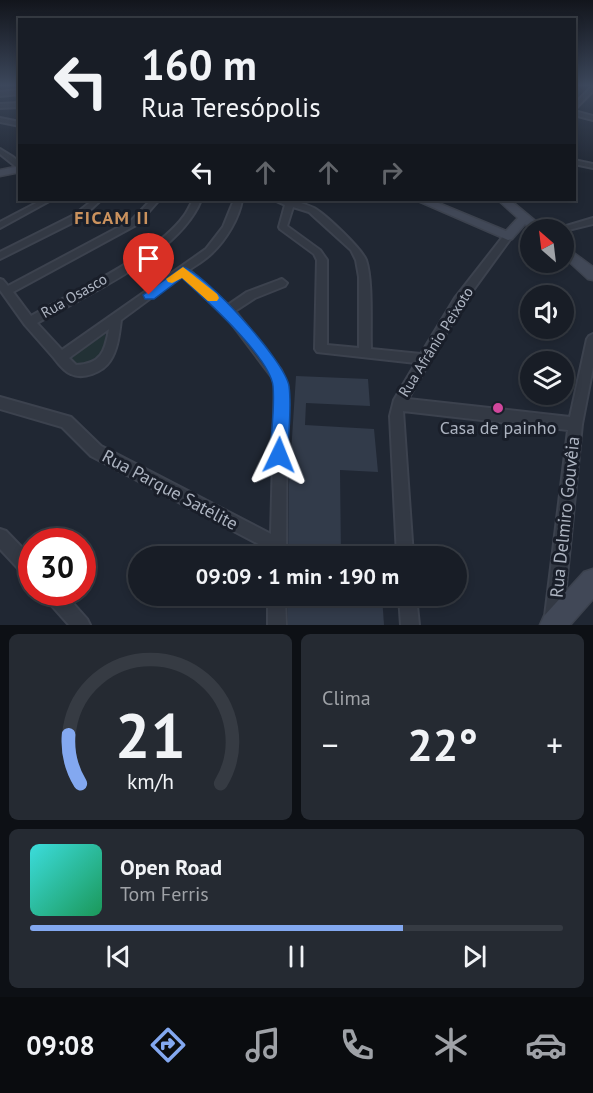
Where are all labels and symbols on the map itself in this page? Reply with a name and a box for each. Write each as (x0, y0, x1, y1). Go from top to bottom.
district label: FICAM II (74, 206, 150, 229)
north arrow (520, 219, 574, 273)
pin (123, 233, 174, 295)
street label: Rua Osasco (37, 269, 110, 322)
street label: Rua Afrânio Peixoto (394, 283, 477, 400)
marker: Casa de painho (491, 401, 505, 415)
place label: Casa de painho (440, 416, 556, 439)
position arrow (247, 423, 311, 487)
street label: Rua Delmiro Gouvêia (545, 435, 584, 599)
street label: Rua Parque Satélite (98, 444, 242, 535)
speed limit sign: 30 (18, 528, 96, 606)

